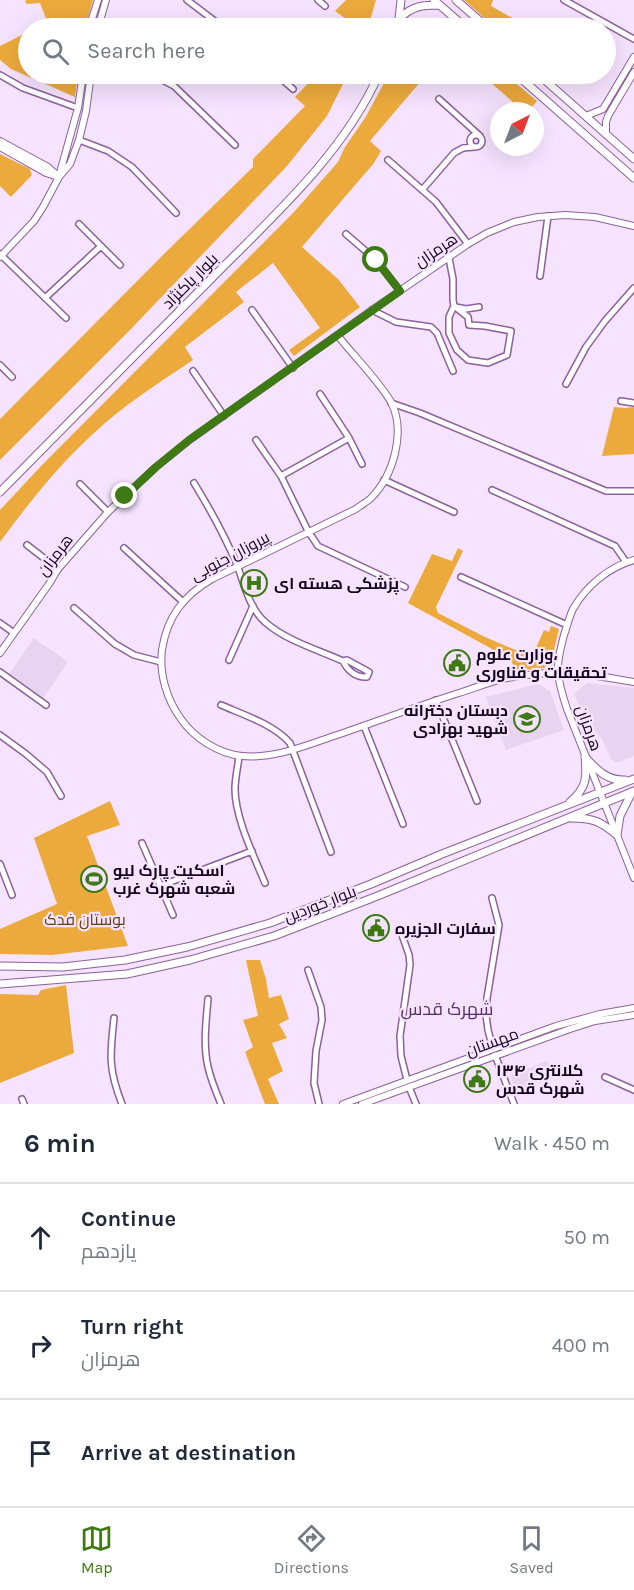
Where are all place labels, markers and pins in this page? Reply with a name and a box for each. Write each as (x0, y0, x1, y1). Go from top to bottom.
hospital icon: پزشکی هسته ای (239, 568, 269, 598)
place label: پزشکی هسته ای (274, 574, 399, 595)
place label: وزارت علوم، تحقیقات و فناوری (476, 645, 608, 682)
public building icon: وزارت علوم، تحقیقات و فناوری (442, 648, 472, 678)
place label: دبستان دخترانه شهید بهزادی (404, 701, 508, 738)
school or university icon: دبستان دخترانه شهید بهزادی (512, 704, 542, 734)
place label: اسکیت پارک لیو شعبه شهرک غرب (113, 861, 235, 898)
sports icon: اسکیت پارک لیو شعبه شهرک غرب (79, 864, 109, 894)
public building icon: سفارت الجزیره (361, 913, 391, 943)
place label: سفارت الجزیره (395, 919, 496, 938)
place label: کلانتری ۱۳۴ شهرک قدس (496, 1061, 585, 1098)
public building icon: کلانتری ۱۳۴ شهرک قدس (462, 1064, 492, 1094)

